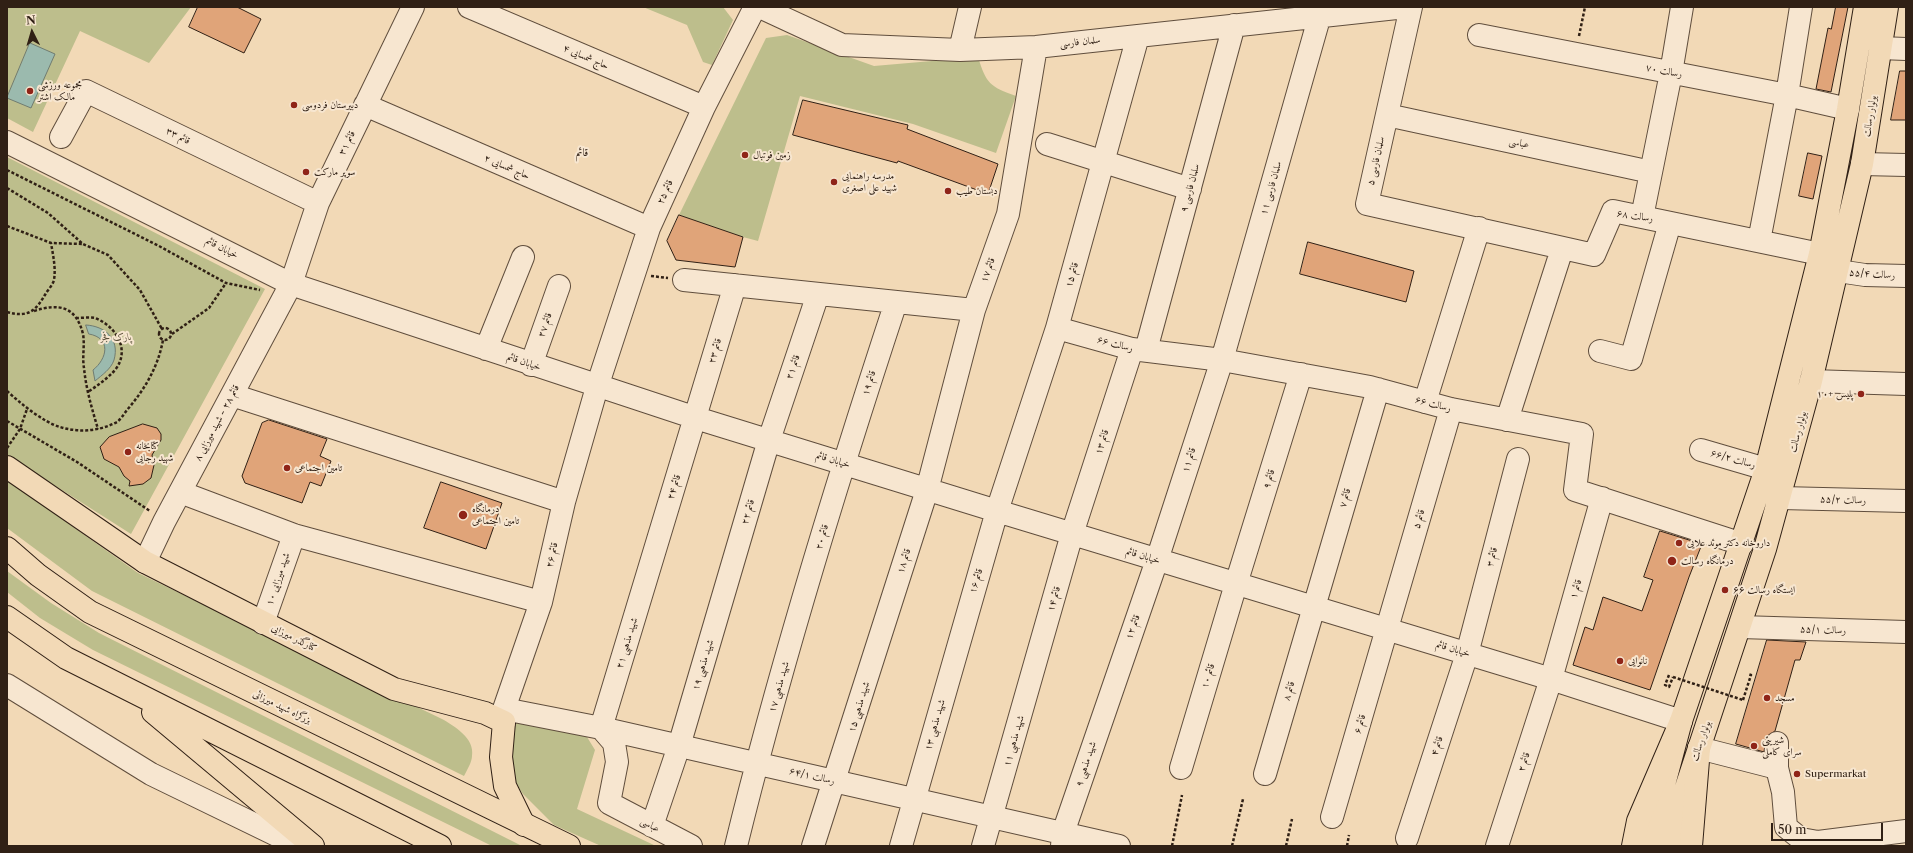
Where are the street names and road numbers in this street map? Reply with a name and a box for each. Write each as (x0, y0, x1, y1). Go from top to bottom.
street label: سلمان فارسی (1059, 34, 1101, 50)
street label: حاج شمسایی ۴ (561, 42, 611, 72)
street label: رسالت ۷۰ (1645, 62, 1683, 80)
street label: بولوار رسالت (1861, 94, 1879, 138)
street label: قائم ۳۳ (164, 125, 192, 147)
street label: قائم ۳۱ (336, 129, 358, 157)
street label: عباسی (1508, 135, 1530, 151)
street label: سلمان فارسی ۵ (1365, 136, 1387, 186)
street label: حاج شمسایی ۲ (482, 152, 532, 182)
street label: سلمان فارسی ۱۱ (1258, 160, 1284, 216)
street label: سلمان فارسی ۹ (1178, 163, 1202, 213)
street label: قائم ۲۵ (654, 178, 676, 206)
street label: رسالت ۶۸ (1616, 207, 1654, 225)
street label: خیابان قائم (204, 235, 240, 261)
street label: قائم ۱۷ (978, 256, 998, 284)
street label: قائم ۱۵ (1063, 261, 1081, 289)
street label: رسالت ۵۵/۴ (1848, 266, 1896, 282)
street label: قائم ۲۷ (535, 311, 555, 339)
street label: رسالت ۶۶ (1096, 333, 1134, 355)
street label: قائم ۲۳ (706, 337, 724, 365)
street label: خیابان قائم (505, 351, 543, 373)
street label: قائم ۲۱ (783, 353, 803, 381)
street label: قائم ۱۹ (859, 369, 879, 397)
street label: قائم ۲۸ - شهید میرزایی ۸ (192, 383, 242, 463)
street label: رسالت ۶۶ (1414, 393, 1452, 415)
street label: بولوار رسالت (1787, 410, 1809, 454)
street label: قائم ۱۳ (1092, 428, 1112, 456)
street label: قائم ۱۱ (1179, 446, 1199, 474)
street label: رسالت ۶۶/۲ (1709, 447, 1757, 471)
street label: خیابان قائم (814, 449, 852, 471)
street label: قائم ۹ (1260, 468, 1278, 490)
street label: قائم ۲۴ (665, 473, 683, 501)
street label: قائم ۷ (1336, 487, 1354, 509)
street label: رسالت ۵۵/۲ (1820, 493, 1866, 507)
street label: قائم ۲۲ (739, 498, 757, 526)
street label: قائم ۵ (1411, 508, 1427, 530)
street label: قائم ۲۰ (813, 523, 831, 551)
street label: قائم ۲۶ (543, 541, 561, 569)
street label: خیابان قائم (1124, 545, 1162, 567)
street label: قائم ۳ (1484, 546, 1500, 568)
street label: قائم ۱۸ (894, 547, 914, 575)
street label: شهید میرزایی ۱۰ (263, 551, 293, 607)
street label: قائم ۱۶ (967, 567, 985, 595)
street label: قائم ۱ (1568, 578, 1584, 600)
street label: قائم ۱۴ (1045, 585, 1063, 613)
street label: قائم ۱۲ (1123, 613, 1143, 641)
street label: شهید مذهبی ۲۱ (614, 616, 640, 670)
street label: کنارگذر میرزایی (269, 621, 319, 655)
street label: رسالت ۵۵/۱ (1800, 623, 1846, 637)
street label: شهید مذهبی ۱۹ (690, 638, 716, 692)
street label: خیابان قائم (1434, 638, 1472, 660)
street label: شهید مذهبی ۱۷ (766, 660, 792, 714)
street label: قائم ۱۰ (1199, 662, 1217, 690)
street label: شهید مذهبی ۱۵ (846, 680, 872, 734)
street label: قائم ۸ (1281, 680, 1297, 702)
street label: بزرگراه شهید میرزائی (251, 688, 313, 726)
street label: شهید مذهبی ۱۳ (922, 698, 948, 752)
street label: قائم ۶ (1352, 713, 1368, 735)
street label: شهید مذهبی ۱۱ (1001, 714, 1027, 768)
street label: بولوار رسالت (1689, 719, 1713, 763)
street label: قائم ۴ (1428, 735, 1446, 757)
street label: شهید مذهبی ۹ (1073, 740, 1099, 788)
street label: قائم ۲ (1515, 751, 1533, 773)
street label: رسالت ۶۴/۱ (788, 765, 836, 787)
street label: عباسی (638, 815, 662, 835)

